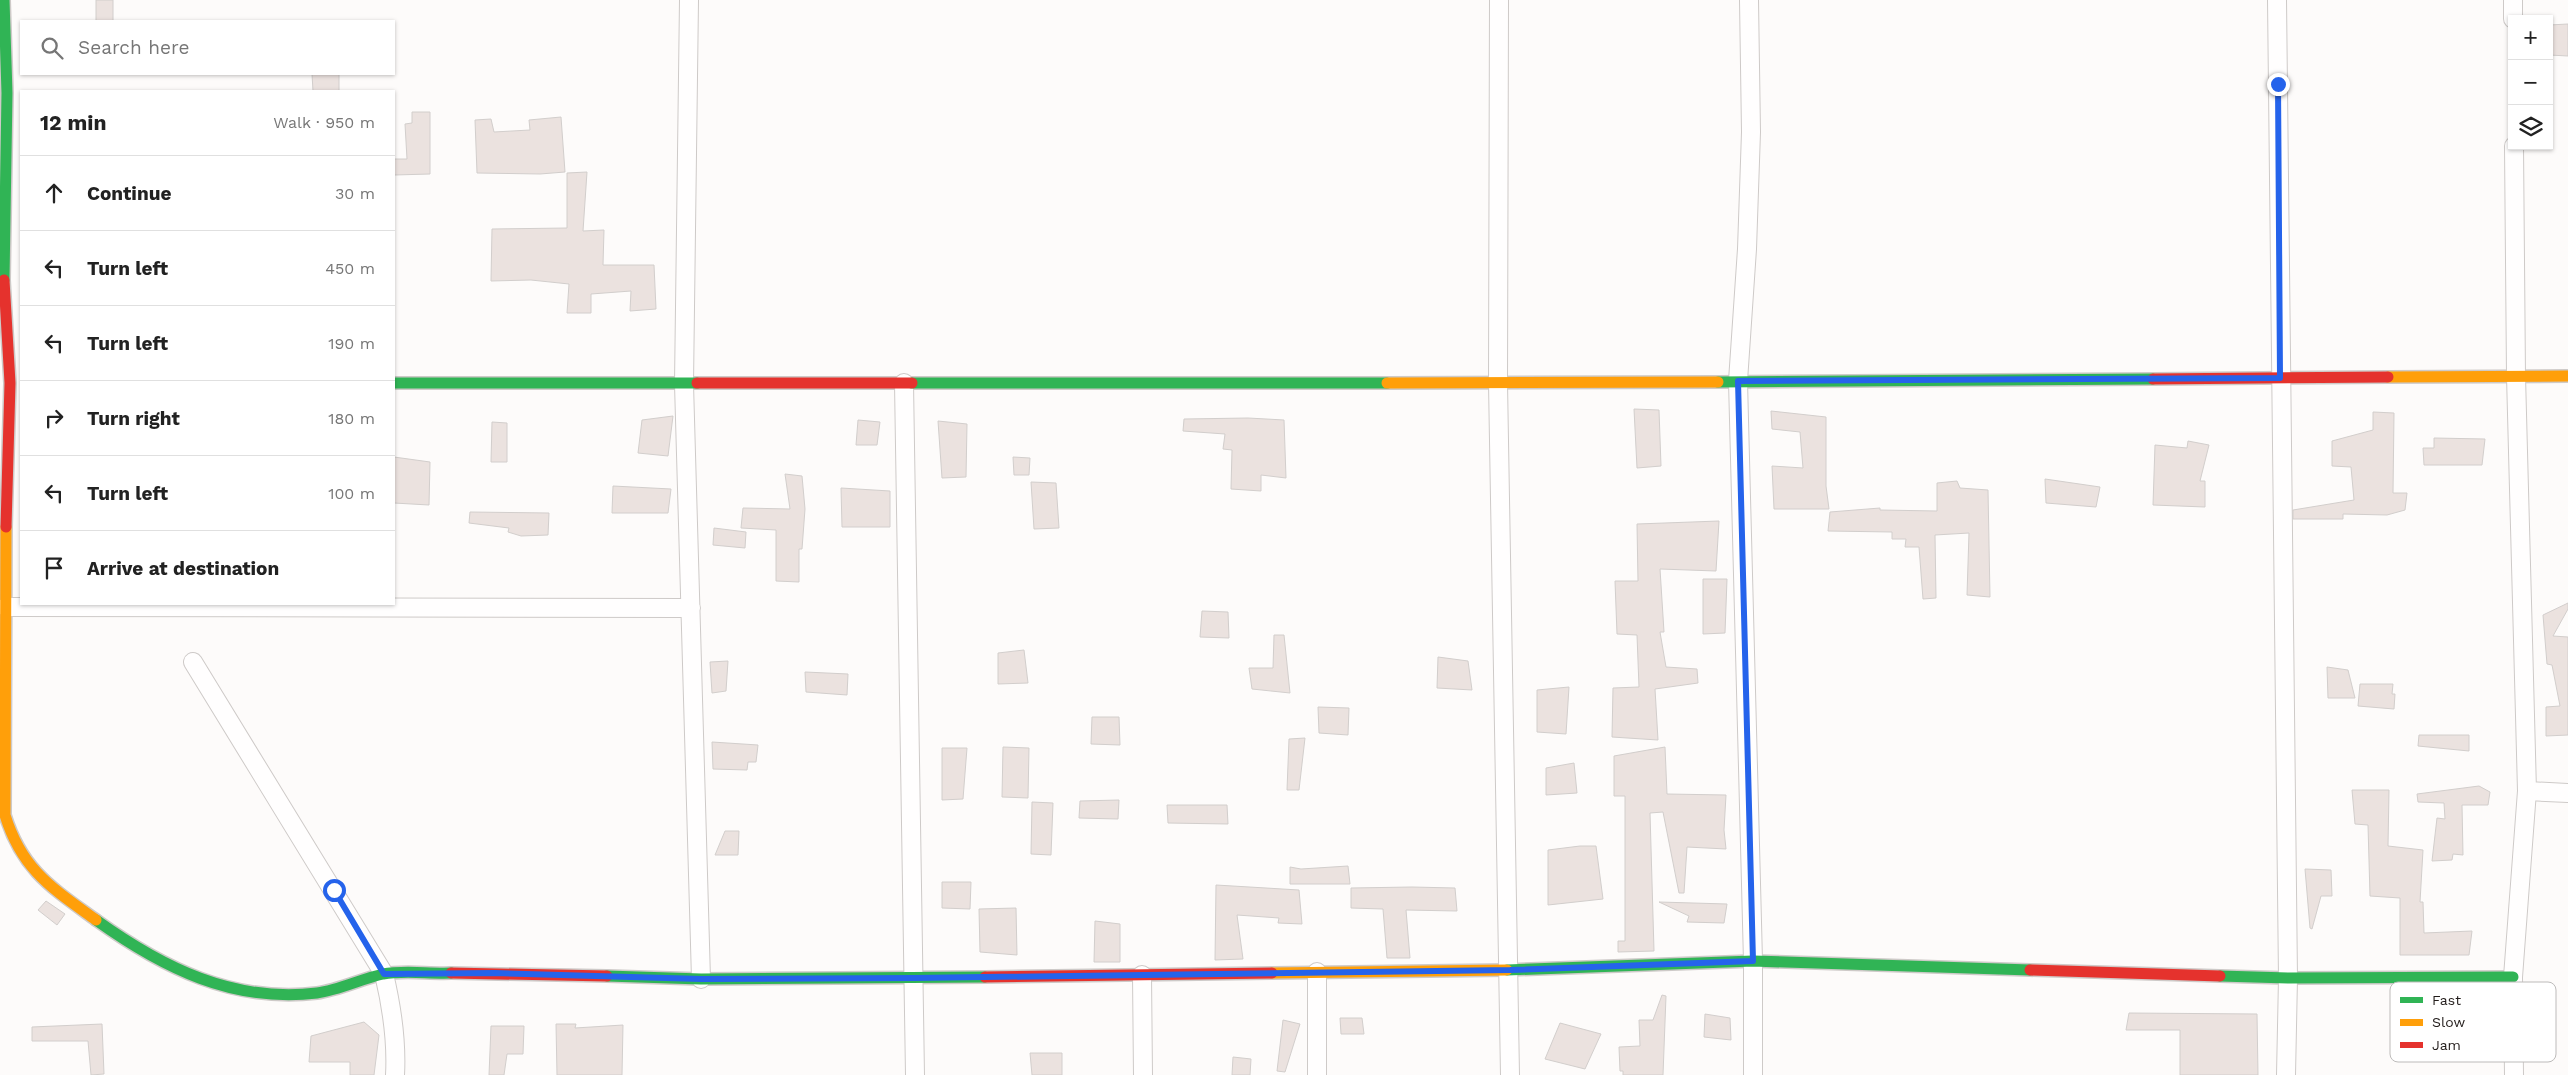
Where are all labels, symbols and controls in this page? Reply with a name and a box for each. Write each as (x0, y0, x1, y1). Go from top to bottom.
map controls (2508, 15, 2553, 150)
button: + (2508, 15, 2553, 60)
search box (20, 20, 395, 75)
icon: search (38, 34, 66, 62)
text: Search here (78, 36, 189, 59)
button: − (2508, 60, 2553, 105)
route end (2267, 73, 2290, 96)
button: layers (2508, 105, 2553, 150)
text: 12 min (40, 110, 106, 135)
text: Walk · 950 m (273, 113, 375, 132)
icon: ahead (40, 179, 68, 207)
text: Continue (87, 182, 171, 205)
text: 30 m (335, 184, 375, 203)
icon: left (40, 254, 68, 282)
text: Turn left (87, 257, 168, 280)
text: 450 m (325, 259, 375, 278)
icon: left (40, 329, 68, 357)
text: Turn left (87, 332, 168, 355)
text: 190 m (328, 334, 375, 353)
icon: right (40, 404, 68, 432)
text: Turn right (87, 407, 180, 430)
text: 180 m (328, 409, 375, 428)
icon: left (40, 479, 68, 507)
text: Turn left (87, 482, 168, 505)
text: 100 m (328, 484, 375, 503)
icon: arrive (40, 554, 68, 582)
text: Arrive at destination (87, 557, 279, 580)
route start (323, 879, 346, 902)
legend (2390, 982, 2556, 1062)
text: Fast (2432, 992, 2461, 1008)
text: Slow (2432, 1014, 2465, 1030)
text: Jam (2432, 1037, 2461, 1053)

